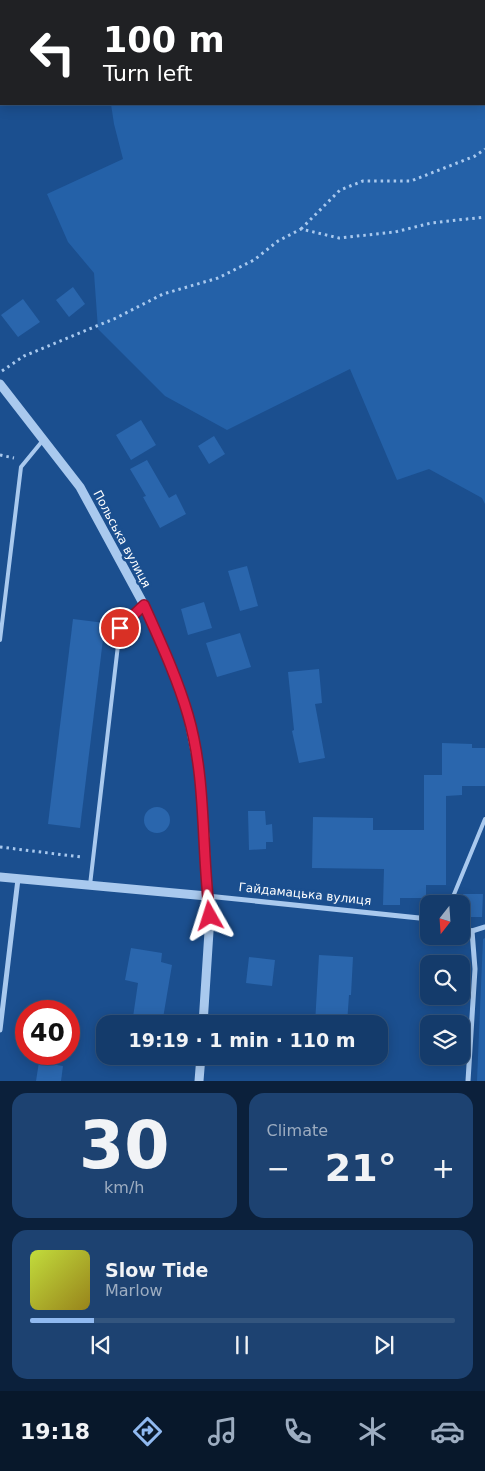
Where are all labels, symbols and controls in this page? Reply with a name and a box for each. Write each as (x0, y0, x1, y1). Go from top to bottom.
icon: left (20, 20, 85, 85)
text: 100 m (103, 20, 225, 60)
text: Turn left (103, 61, 192, 86)
street label: Польська вулиця (90, 488, 154, 590)
pin (99, 607, 141, 649)
icon: arrive (106, 614, 134, 642)
street label: Гайдамацька вулиця (238, 880, 372, 908)
position arrow (183, 889, 235, 941)
north arrow (420, 895, 470, 945)
map controls (420, 895, 470, 1065)
button: search (420, 955, 470, 1005)
speed limit sign: 40 (15, 1000, 80, 1065)
button: layers (420, 1015, 470, 1065)
text: 19:19 · 1 min · 110 m (128, 1029, 356, 1051)
text: 30 (79, 1108, 169, 1183)
text: Climate (267, 1121, 328, 1140)
text: 21° (325, 1146, 397, 1190)
text: − (267, 1152, 290, 1185)
text: + (432, 1152, 455, 1185)
text: km/h (104, 1178, 144, 1197)
text: Slow Tide (105, 1259, 208, 1281)
text: Marlow (105, 1281, 163, 1300)
icon: previous (87, 1331, 115, 1359)
icon: pause (228, 1331, 256, 1359)
icon: next (370, 1331, 398, 1359)
icon: directions (130, 1414, 165, 1449)
icon: music (205, 1414, 240, 1449)
icon: phone (280, 1414, 315, 1449)
icon: climate (355, 1414, 390, 1449)
icon: car (430, 1414, 465, 1449)
text: 19:18 (20, 1419, 90, 1444)

